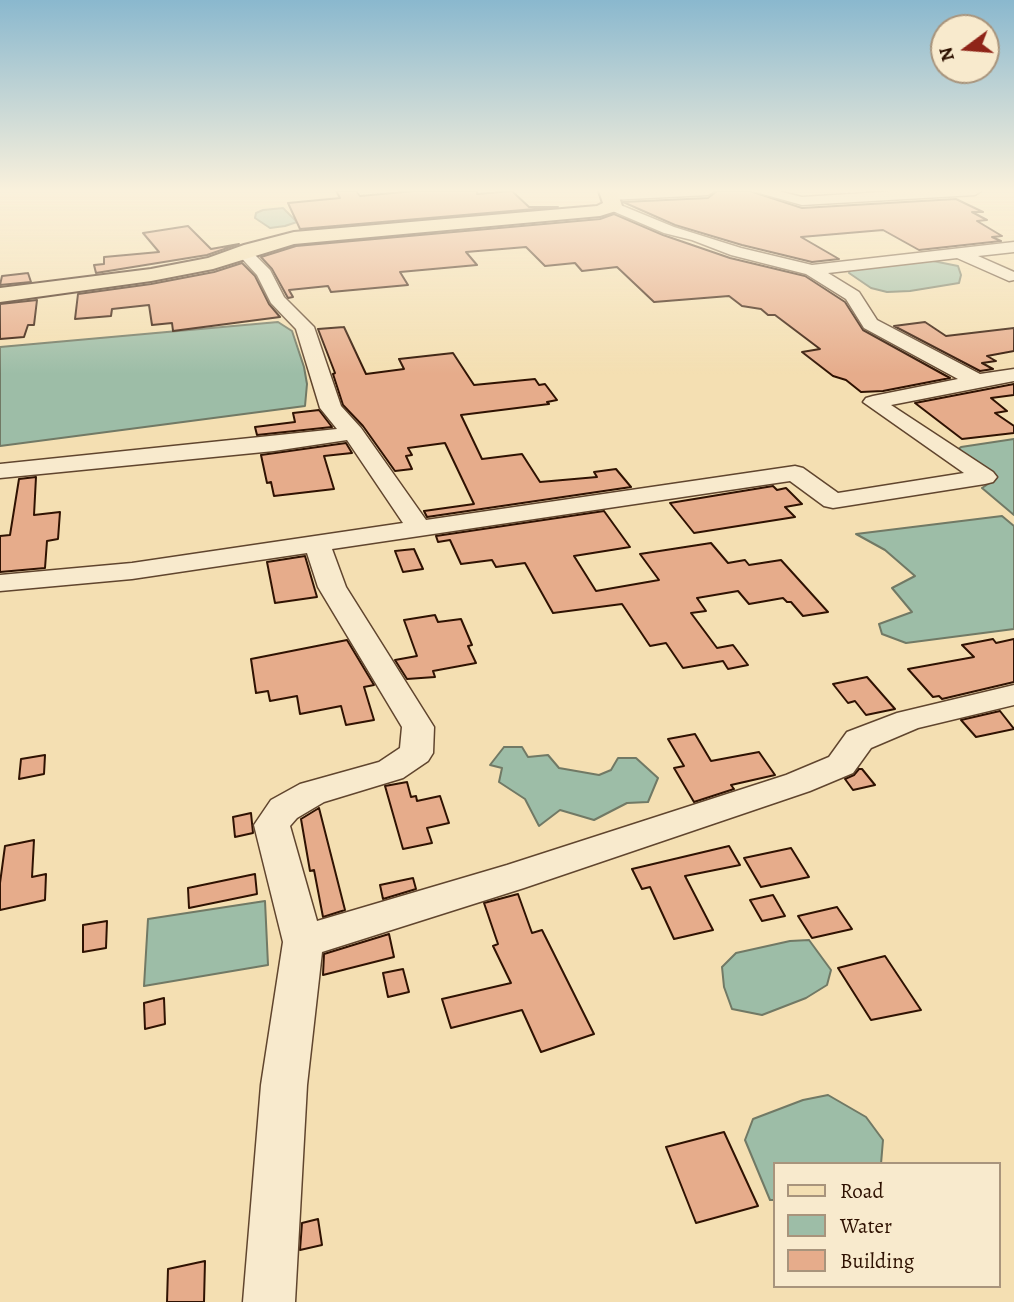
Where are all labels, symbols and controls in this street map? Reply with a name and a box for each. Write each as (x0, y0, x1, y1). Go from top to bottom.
north arrow (930, 14, 1000, 84)
text: N (932, 44, 961, 64)
legend (772, 1162, 1000, 1288)
text: Road (840, 1177, 884, 1205)
text: Water (840, 1212, 892, 1240)
text: Building (840, 1247, 914, 1275)

